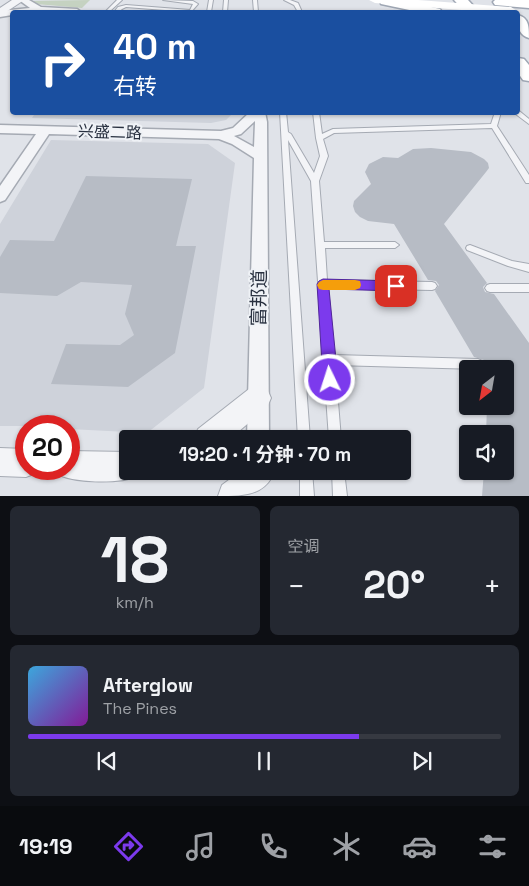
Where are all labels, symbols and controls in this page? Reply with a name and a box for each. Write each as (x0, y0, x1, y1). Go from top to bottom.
text: 40 m (113, 25, 197, 69)
icon: right (30, 30, 95, 95)
text: 右转 (113, 72, 157, 100)
street label: 兴盛二路 (78, 120, 142, 144)
pin (375, 265, 417, 307)
street label: 富邦道 (246, 269, 272, 327)
icon: arrive (382, 272, 410, 300)
position arrow (303, 353, 355, 405)
north arrow (459, 360, 514, 415)
map controls (459, 360, 514, 480)
speed limit sign: 20 (15, 415, 80, 480)
button: sound (459, 425, 514, 480)
text: 19:20 · 1 分钟 · 70 m (179, 442, 351, 467)
text: 18 (101, 518, 169, 601)
text: 空调 (288, 536, 320, 557)
text: 20° (363, 561, 425, 609)
text: − (288, 568, 305, 604)
text: + (484, 568, 501, 604)
text: km/h (116, 592, 154, 613)
text: Afterglow (103, 673, 193, 698)
text: The Pines (103, 698, 177, 719)
icon: previous (93, 747, 121, 775)
icon: pause (250, 747, 278, 775)
icon: next (408, 747, 436, 775)
icon: directions (111, 829, 146, 864)
icon: music (183, 829, 218, 864)
icon: phone (256, 829, 291, 864)
icon: climate (329, 829, 364, 864)
icon: car (402, 829, 437, 864)
icon: filters (475, 829, 510, 864)
text: 19:19 (19, 832, 73, 860)

